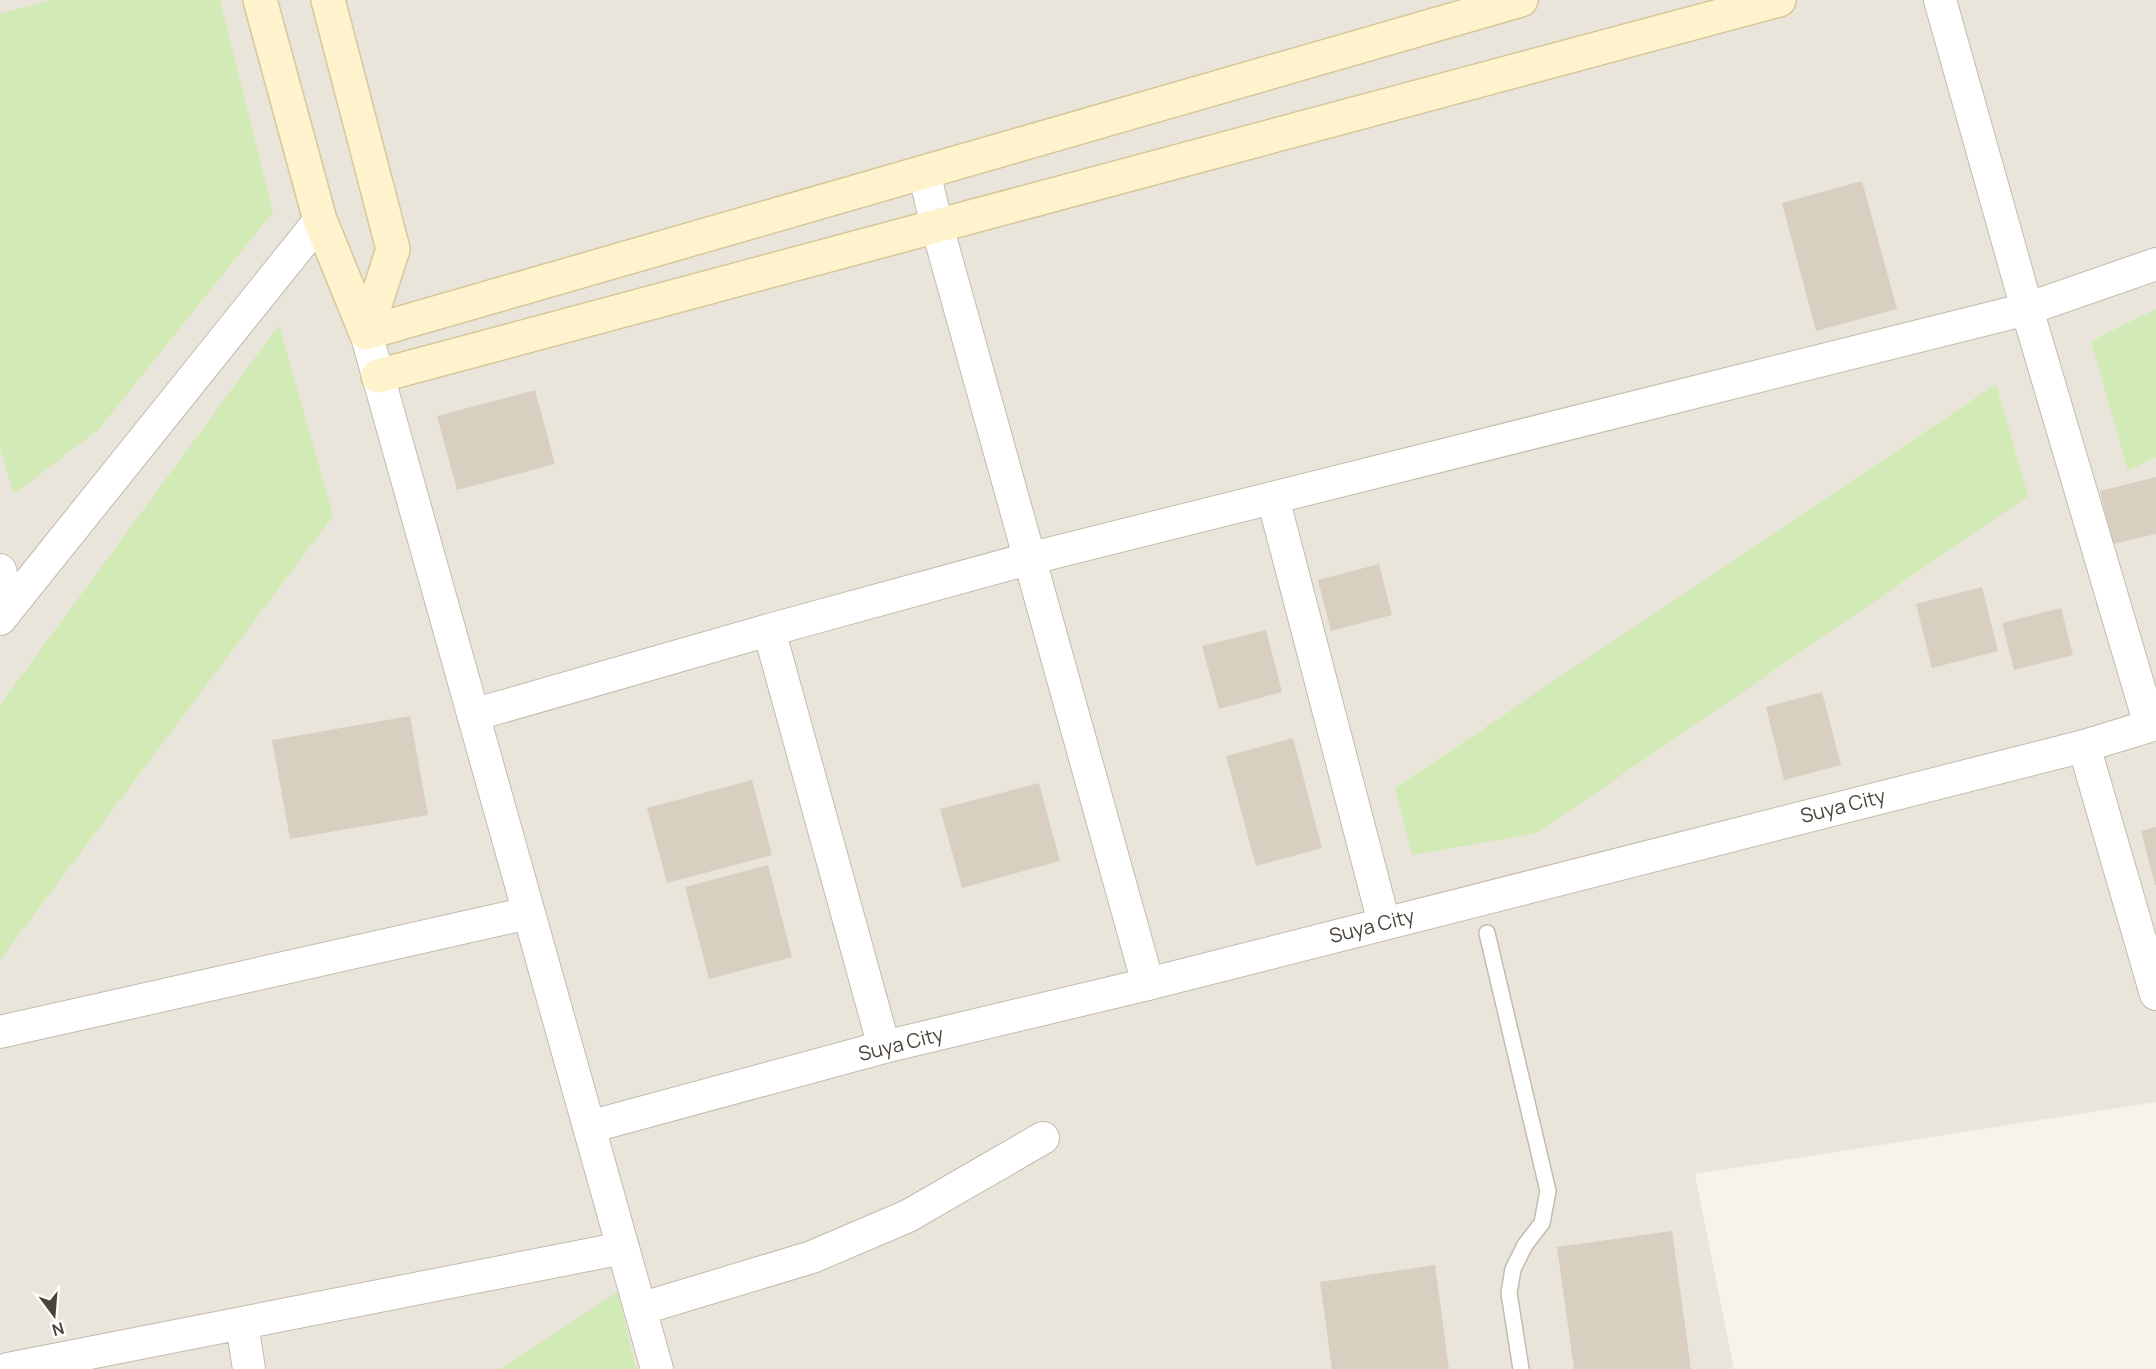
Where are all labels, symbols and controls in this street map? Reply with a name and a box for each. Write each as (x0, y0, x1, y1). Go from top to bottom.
street label: Suya City (1798, 782, 1889, 829)
street label: Suya City (1327, 902, 1418, 949)
street label: Suya City (856, 1020, 947, 1067)
north arrow (24, 1285, 84, 1345)
text: N (50, 1317, 67, 1342)

